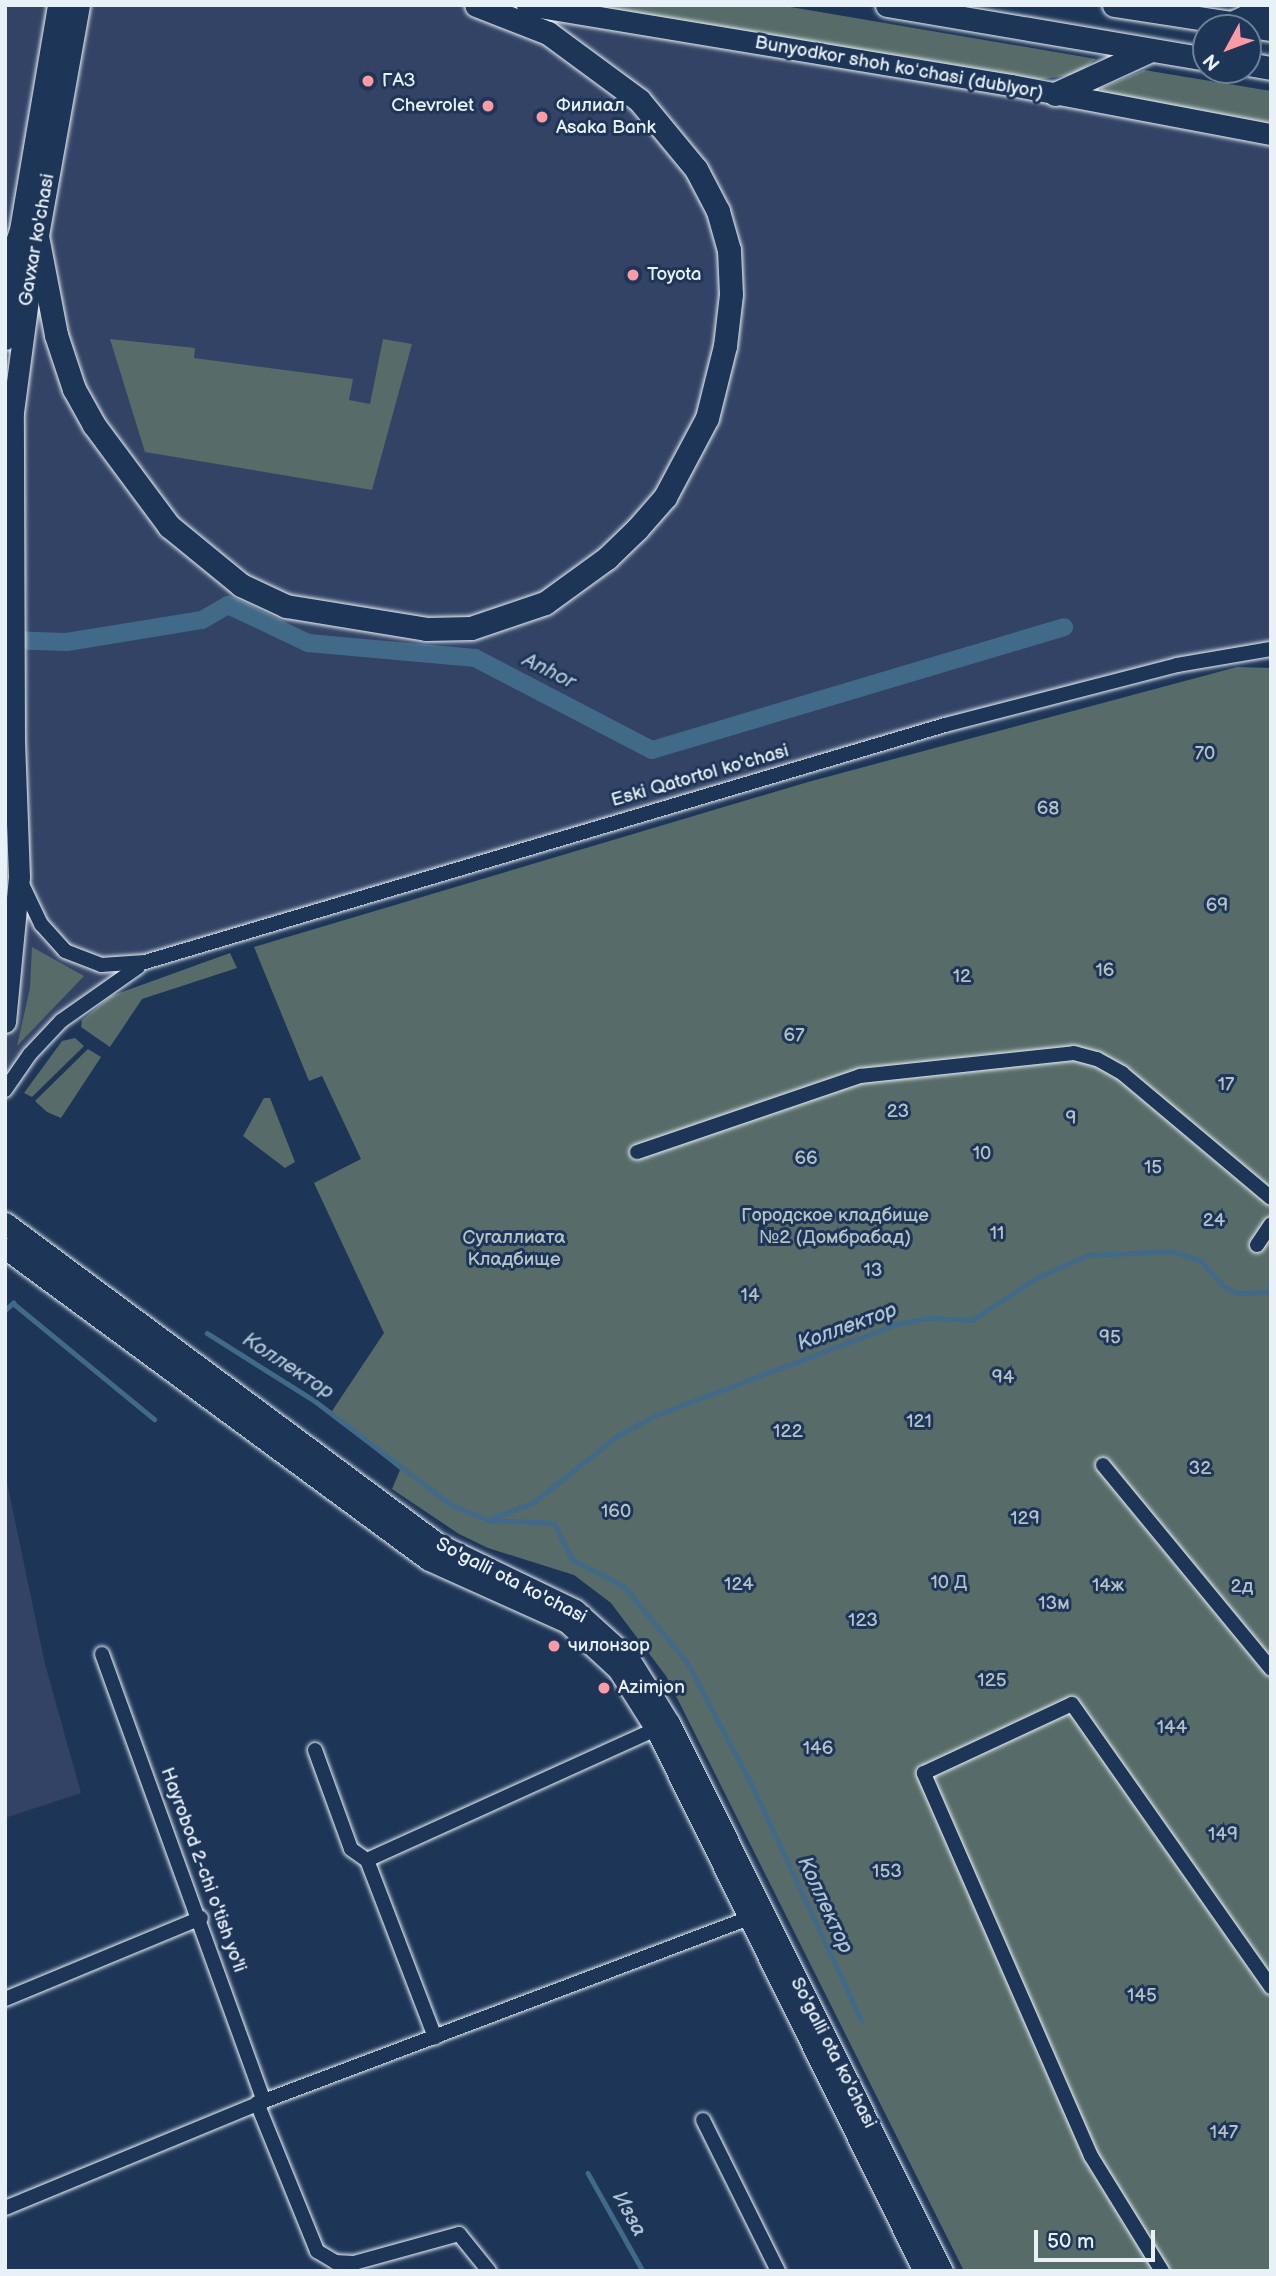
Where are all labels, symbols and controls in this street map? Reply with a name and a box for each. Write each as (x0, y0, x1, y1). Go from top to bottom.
north arrow (1192, 14, 1262, 84)
street label: Bunyodkor shoh koʻchasi (dublyor) (753, 31, 1045, 105)
text: N (1199, 49, 1226, 75)
place label: ГАЗ (382, 70, 415, 92)
marker: ГАЗ (360, 73, 376, 89)
place label: Chevrolet (391, 95, 474, 117)
place label: Филиал Asaka Bank (556, 95, 656, 139)
marker: Chevrolet (480, 98, 496, 114)
marker: Филиал Asaka Bank (534, 109, 550, 125)
street label: Gavxar ko'chasi (14, 172, 60, 308)
place label: Toyota (647, 264, 702, 286)
marker: Toyota (625, 267, 641, 283)
water label: Anhor (518, 647, 580, 695)
street label: Eski Qatortol ko'chasi (609, 740, 791, 812)
park label: 70 (1195, 743, 1215, 765)
park label: 68 (1037, 798, 1059, 820)
park label: 69 (1206, 895, 1228, 917)
park label: 16 (1096, 960, 1114, 982)
park label: 12 (953, 966, 971, 988)
park label: 67 (784, 1025, 804, 1047)
park label: 17 (1218, 1074, 1234, 1096)
park label: 23 (887, 1101, 909, 1123)
park label: 9 (1066, 1108, 1076, 1130)
park label: 10 (973, 1143, 991, 1165)
park label: 66 (794, 1148, 818, 1170)
park label: 15 (1144, 1157, 1162, 1179)
park label: Городское кладбище №2 (Домбрабад) (741, 1205, 929, 1249)
park label: 24 (1203, 1210, 1225, 1232)
park label: 11 (990, 1223, 1004, 1245)
park label: Сугаллиата Кладбище (463, 1227, 565, 1271)
park label: 13 (863, 1260, 883, 1282)
park label: 14 (741, 1285, 759, 1307)
water label: Коллектор (794, 1297, 900, 1357)
water label: Коллектор (238, 1327, 338, 1405)
park label: 95 (1099, 1327, 1121, 1349)
park label: 94 (992, 1367, 1014, 1389)
park label: 121 (906, 1411, 932, 1433)
park label: 122 (773, 1421, 803, 1443)
park label: 32 (1189, 1458, 1211, 1480)
park label: 160 (601, 1501, 631, 1523)
park label: 129 (1010, 1508, 1040, 1530)
street label: So'galli ota ko'chasi (432, 1533, 590, 1629)
park label: 10 Д (930, 1572, 968, 1594)
park label: 124 (724, 1574, 754, 1596)
park label: 14ж (1092, 1575, 1124, 1597)
park label: 2д (1231, 1576, 1253, 1598)
park label: 13м (1038, 1593, 1070, 1615)
park label: 123 (848, 1610, 878, 1632)
place label: чилонзор (568, 1635, 650, 1657)
marker: чилонзор (546, 1638, 562, 1654)
park label: 125 (977, 1670, 1007, 1692)
place label: Azimjon (618, 1677, 685, 1699)
marker: Azimjon (596, 1680, 612, 1696)
park label: 144 (1157, 1717, 1187, 1739)
park label: 146 (803, 1738, 833, 1760)
street label: Hayrobod 2-chi o'tish yo'li (155, 1764, 251, 1976)
park label: 149 (1208, 1824, 1238, 1846)
water label: Коллектор (792, 1853, 858, 1957)
park label: 153 (872, 1861, 902, 1883)
street label: So'galli ota ko'chasi (785, 1974, 881, 2132)
park label: 145 (1127, 1985, 1157, 2007)
park label: 147 (1210, 2122, 1238, 2144)
water label: Изза (606, 2187, 652, 2241)
scale bar (1038, 2216, 1159, 2260)
text: 50 m (1047, 2229, 1094, 2254)

